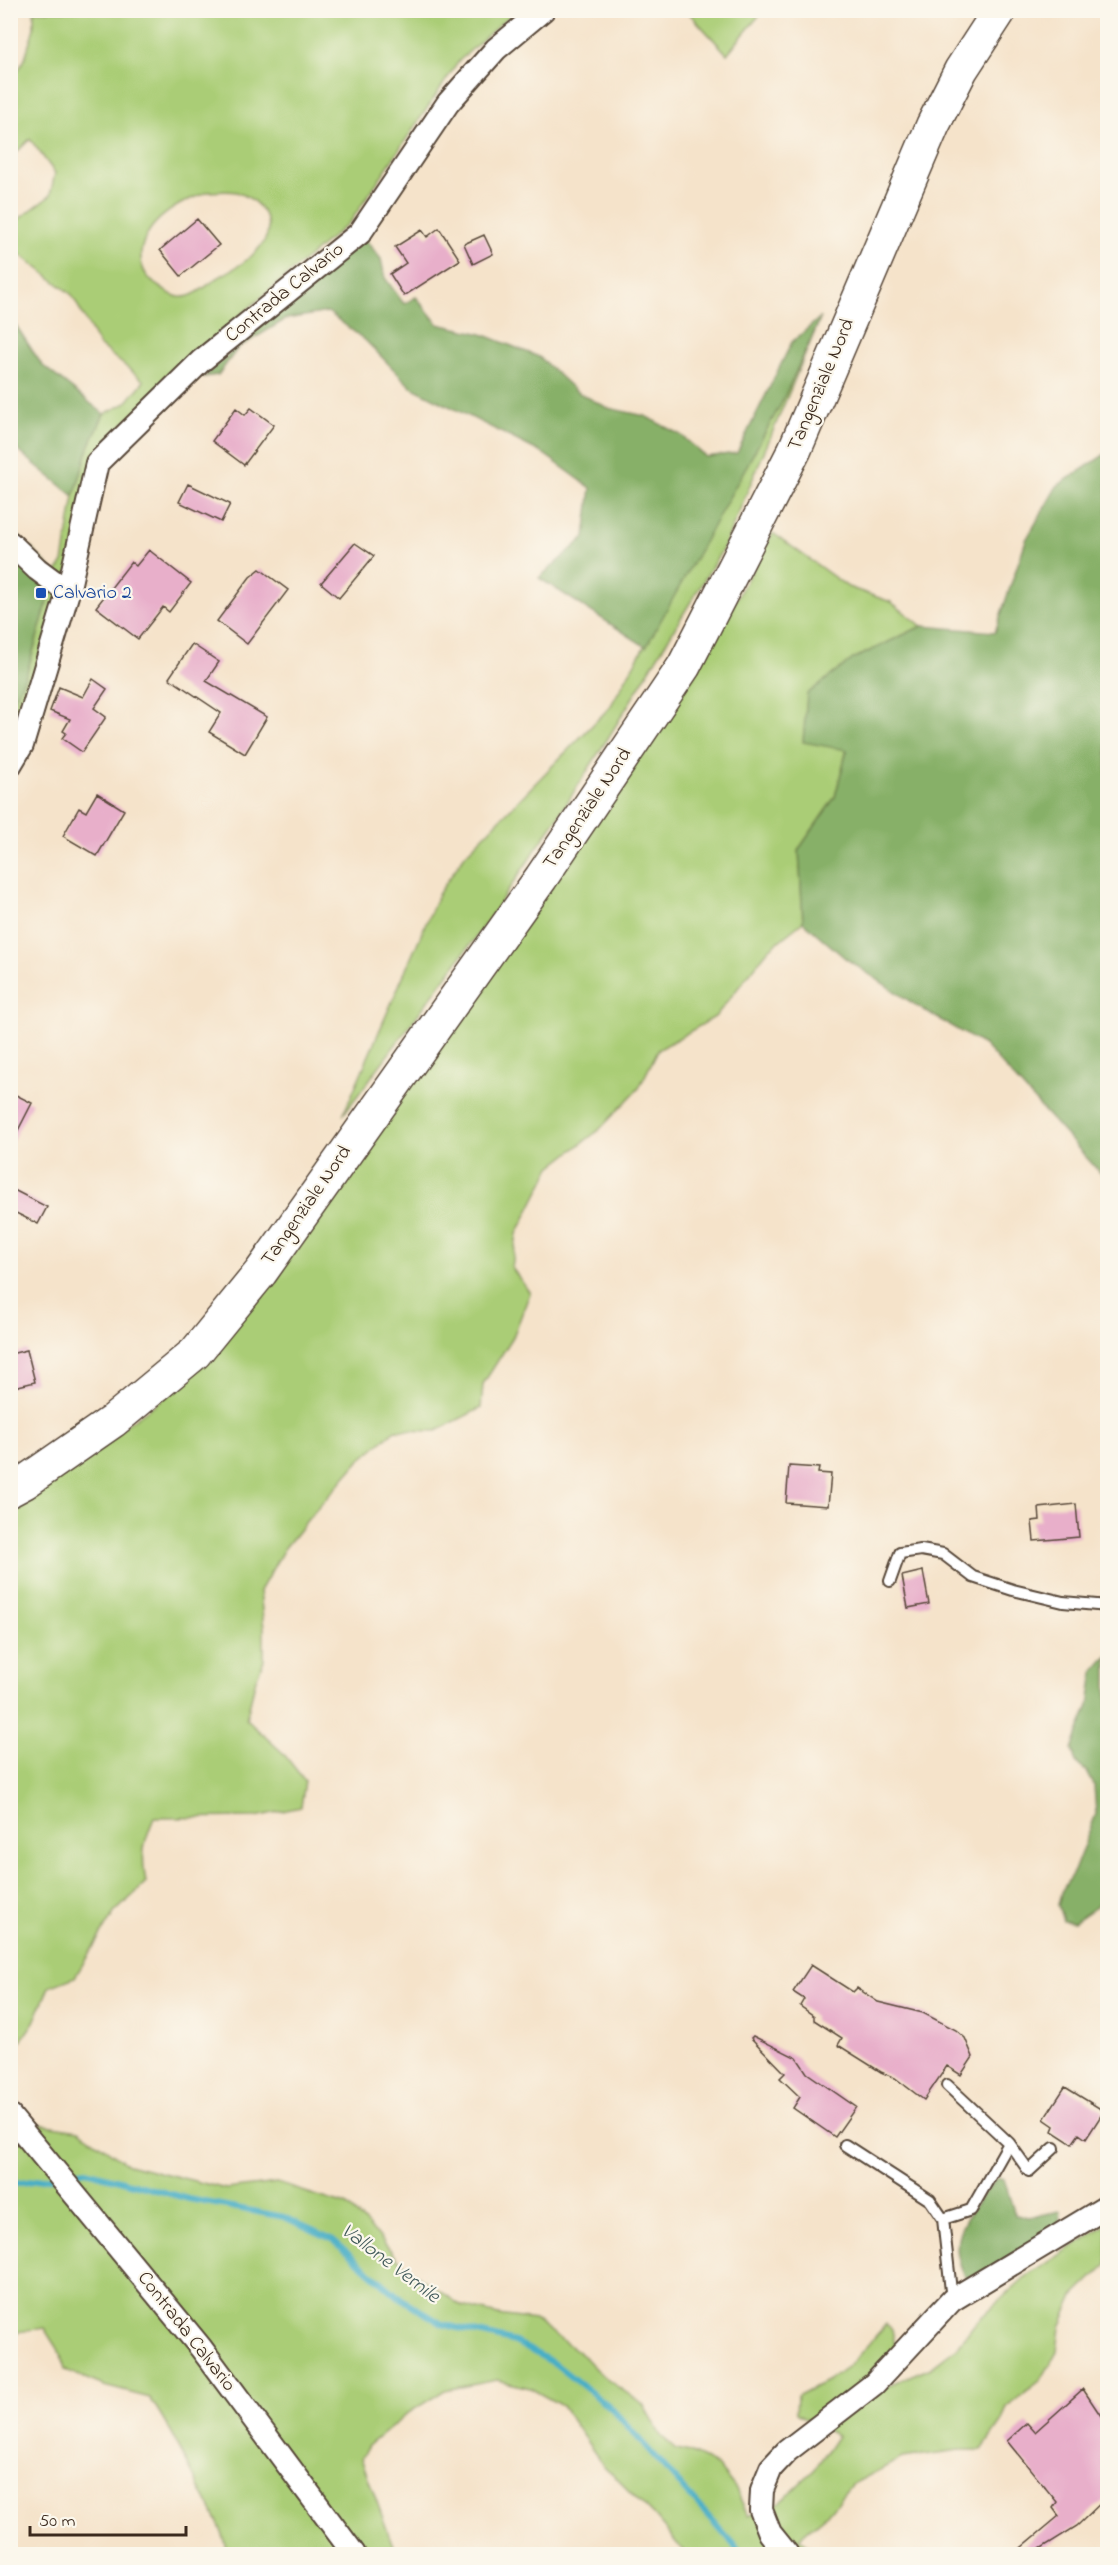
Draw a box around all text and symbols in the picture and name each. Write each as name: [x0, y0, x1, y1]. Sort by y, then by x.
street label: Contrada Calvario: [219, 236, 351, 350]
street label: Tangenziale Nord: [781, 314, 864, 456]
place label: Calvario 2: [53, 579, 132, 608]
marker: Calvario 2: [34, 586, 48, 600]
street label: Tangenziale Nord: [536, 742, 640, 876]
street label: Tangenziale Nord: [255, 1140, 360, 1273]
water label: Vallone Vernile: [334, 2217, 447, 2312]
street label: Contrada Calvario: [130, 2266, 242, 2398]
scale bar: [30, 2499, 186, 2537]
text: 50 m: [39, 2509, 76, 2535]

